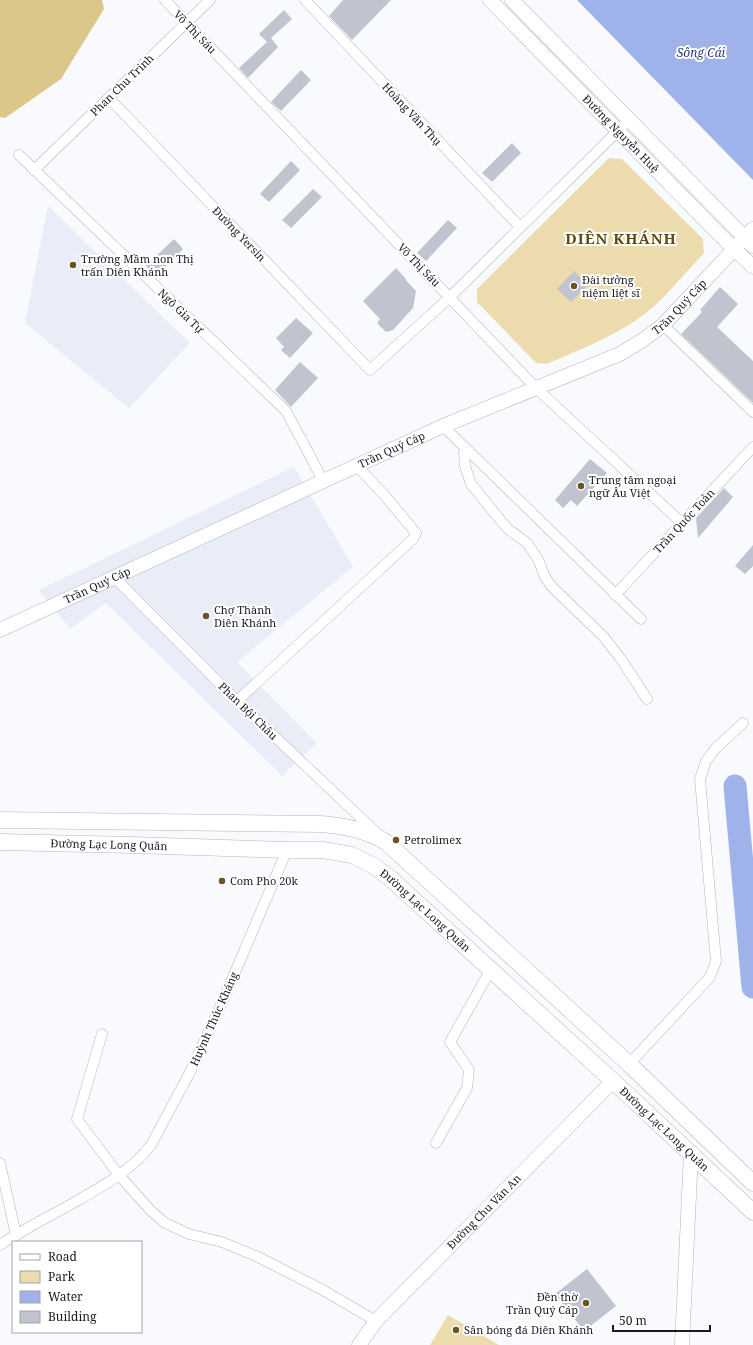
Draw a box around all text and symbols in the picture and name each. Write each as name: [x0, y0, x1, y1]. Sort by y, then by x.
street label: Võ Thị Sáu: [171, 7, 220, 57]
water label: Sông Cái: [677, 44, 726, 61]
street label: Phan Chu Trinh: [87, 50, 157, 119]
street label: Hoàng Văn Thụ: [379, 79, 445, 148]
street label: Đường Nguyễn Huệ: [580, 91, 663, 176]
street label: Đường Yersin: [209, 203, 269, 264]
district label: DIÊN KHÁNH: [565, 228, 677, 248]
street label: Võ Thị Sáu: [395, 240, 444, 290]
place label: Trường Mầm non Thị trấn Diên Khánh: [81, 251, 194, 279]
marker: Trường Mầm non Thị trấn Diên Khánh: [68, 260, 78, 270]
place label: Đài tưởng niệm liệt sĩ: [582, 272, 640, 300]
street label: Trần Quý Cáp: [649, 275, 709, 338]
marker: Đài tưởng niệm liệt sĩ: [569, 281, 579, 291]
street label: Ngô Gia Tự: [155, 285, 208, 337]
street label: Trần Quý Cáp: [355, 427, 427, 471]
place label: Trung tâm ngoại ngữ Âu Việt: [589, 472, 677, 500]
marker: Trung tâm ngoại ngữ Âu Việt: [576, 481, 586, 491]
street label: Trần Quốc Toản: [650, 485, 718, 556]
street label: Trần Quý Cáp: [61, 563, 133, 607]
place label: Chợ Thành Diên Khánh: [214, 602, 276, 630]
marker: Chợ Thành Diên Khánh: [201, 611, 211, 621]
street label: Phan Bội Châu: [216, 679, 281, 743]
place label: Petrolimex: [404, 832, 462, 847]
street label: Đường Lạc Long Quân: [50, 835, 168, 853]
marker: Petrolimex: [391, 835, 401, 845]
street label: Đường Lạc Long Quân: [377, 865, 474, 955]
place label: Com Pho 20k: [230, 873, 298, 888]
marker: Com Pho 20k: [217, 876, 227, 886]
street label: Huỳnh Thúc Kháng: [186, 969, 241, 1068]
street label: Đường Lạc Long Quân: [617, 1083, 713, 1174]
street label: Đường Chu Văn An: [443, 1171, 524, 1252]
legend: [12, 1241, 142, 1333]
text: Road: [48, 1248, 78, 1265]
text: Park: [48, 1268, 76, 1285]
text: Water: [48, 1288, 83, 1305]
place label: Đền thờ Trần Quý Cáp: [506, 1289, 578, 1317]
marker: Đền thờ Trần Quý Cáp: [581, 1298, 591, 1308]
scale bar: [613, 1307, 710, 1333]
text: Building: [48, 1308, 97, 1325]
text: 50 m: [619, 1312, 647, 1329]
place label: Sân bóng đá Diên Khánh: [464, 1322, 593, 1337]
marker: Sân bóng đá Diên Khánh: [451, 1325, 461, 1335]

